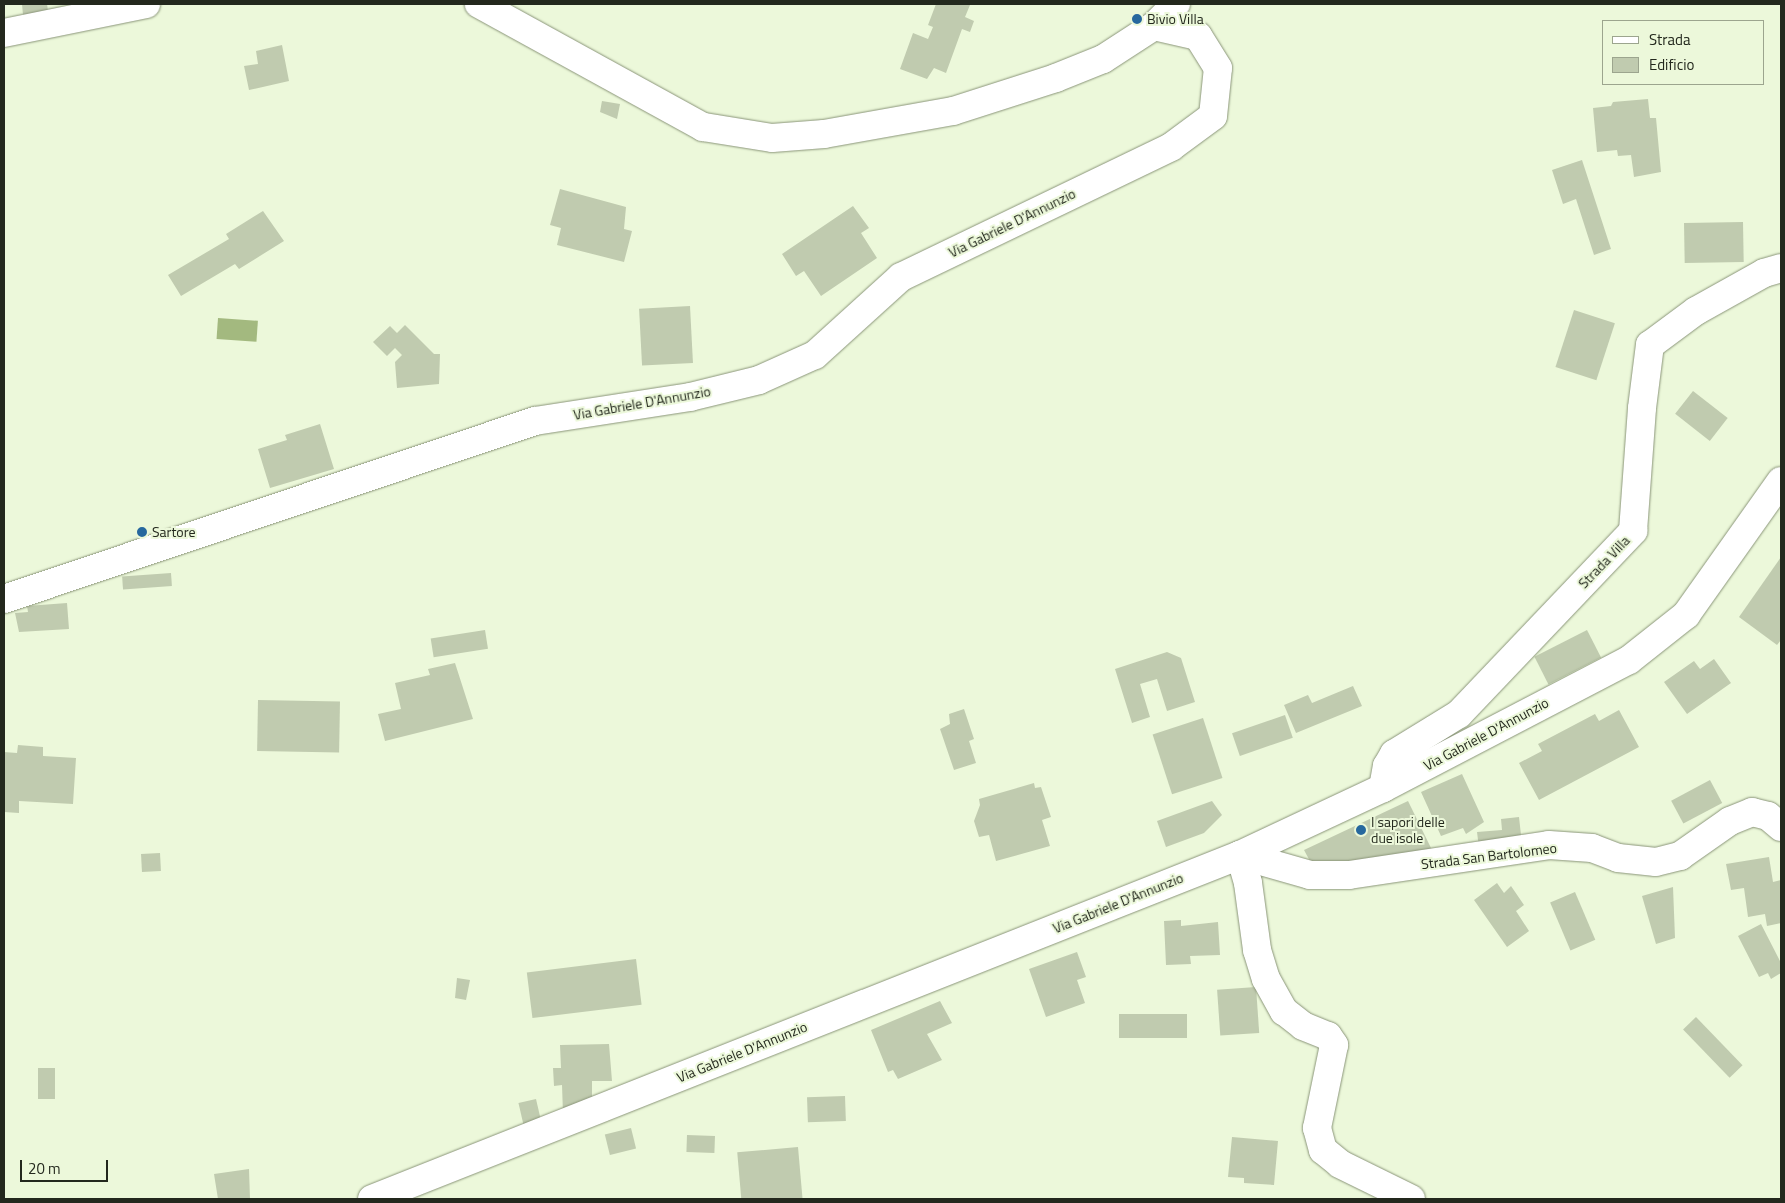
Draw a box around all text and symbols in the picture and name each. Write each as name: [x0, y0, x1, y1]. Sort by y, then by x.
place label: Bivio Villa: [1147, 11, 1204, 27]
marker: Bivio Villa: [1131, 13, 1143, 25]
legend: [1602, 20, 1765, 85]
text: Strada: [1649, 28, 1690, 51]
text: Edificio: [1649, 53, 1694, 76]
street label: Via Gabriele D'Annunzio: [946, 185, 1078, 261]
street label: Via Gabriele D'Annunzio: [572, 383, 712, 423]
place label: Sartore: [152, 524, 196, 540]
marker: Sartore: [136, 526, 148, 538]
street label: Strada Villa: [1575, 532, 1633, 592]
street label: Via Gabriele D'Annunzio: [1421, 694, 1551, 774]
place label: I sapori delle due isole: [1371, 814, 1445, 846]
marker: I sapori delle due isole: [1355, 824, 1367, 836]
street label: Strada San Bartolomeo: [1420, 839, 1558, 873]
street label: Via Gabriele D'Annunzio: [1050, 869, 1186, 937]
street label: Via Gabriele D'Annunzio: [674, 1018, 810, 1086]
scale bar: [22, 1150, 110, 1182]
text: 20 m: [28, 1157, 61, 1180]

